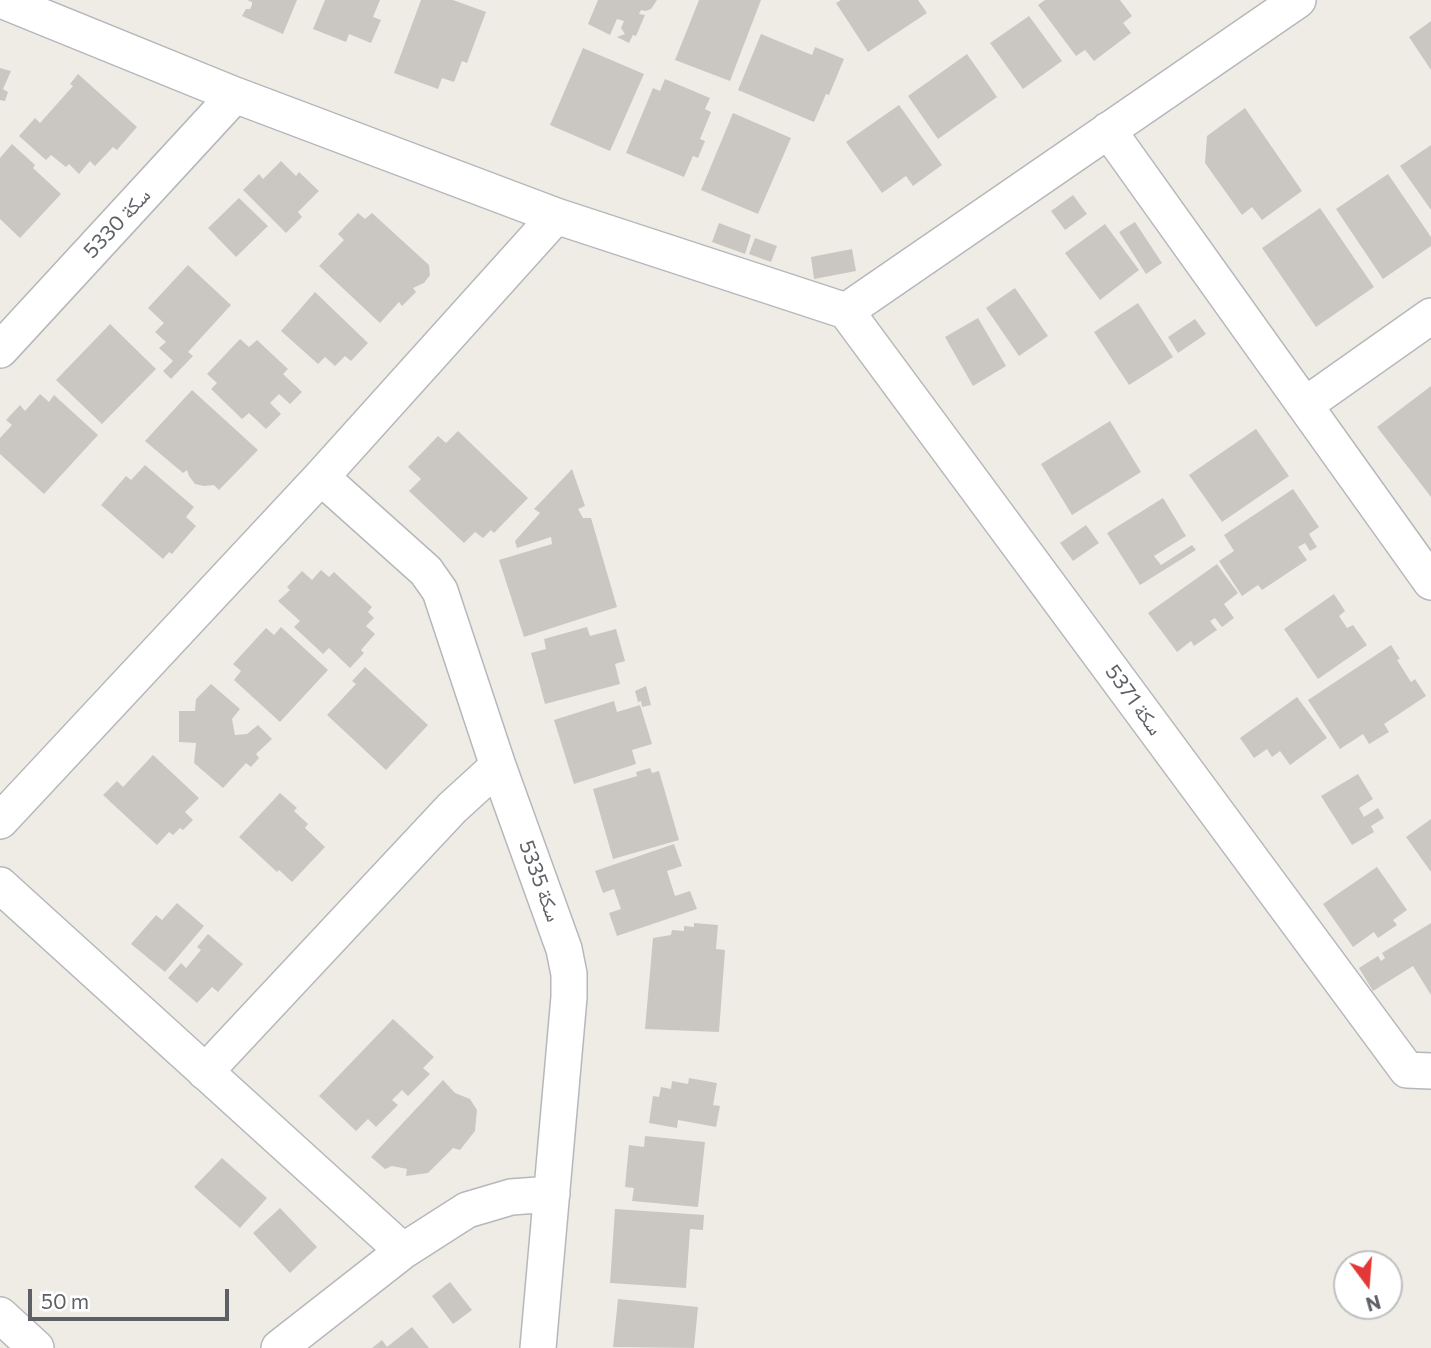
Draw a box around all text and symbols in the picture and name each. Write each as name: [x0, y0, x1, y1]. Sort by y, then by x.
street label: سكة 5330: [78, 183, 156, 263]
street label: سكة 5371: [1100, 660, 1168, 740]
street label: سكة 5335: [514, 837, 566, 925]
north arrow: [1333, 1250, 1403, 1320]
scale bar: [32, 1274, 233, 1318]
text: 50 m: [41, 1288, 89, 1313]
text: N: [1363, 1291, 1383, 1317]

